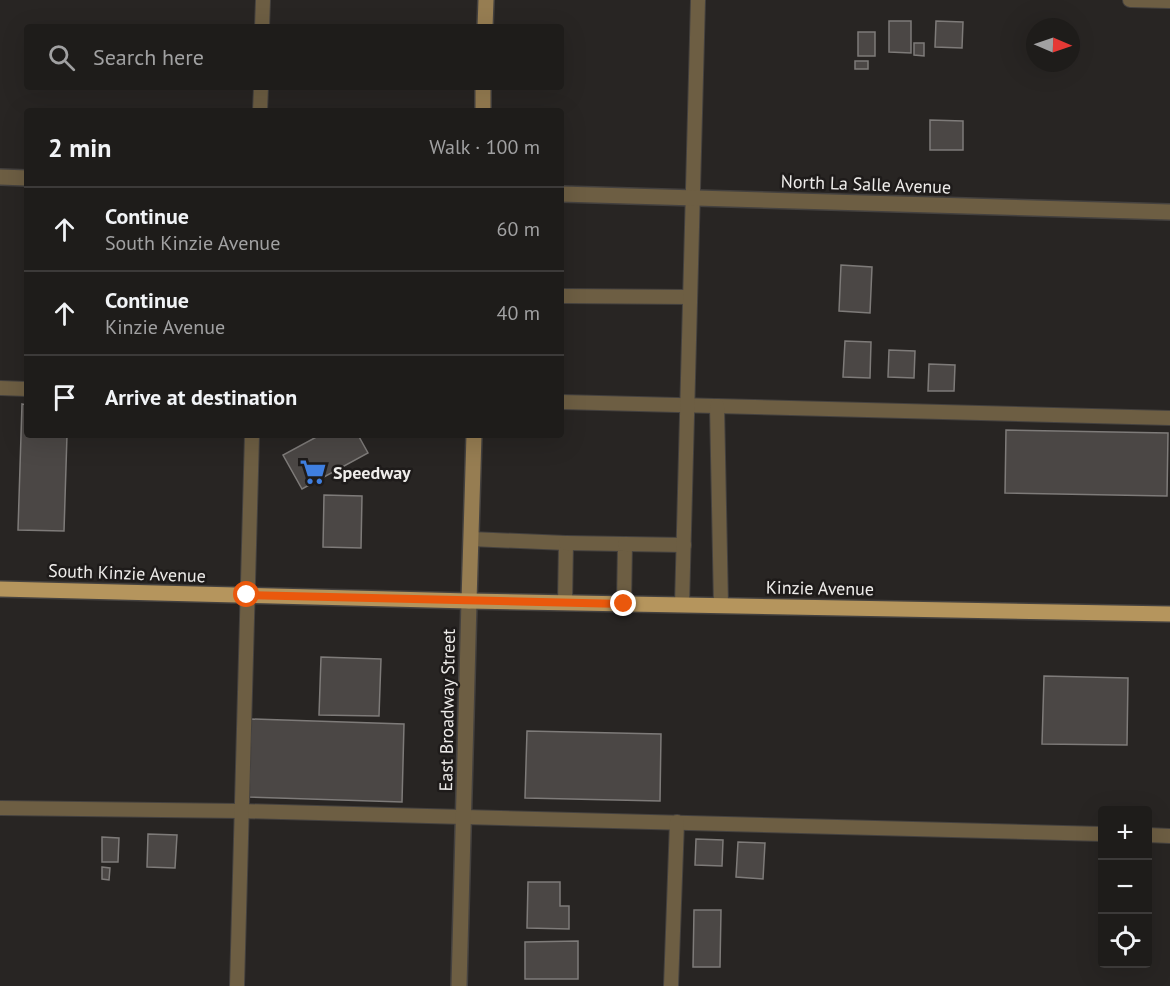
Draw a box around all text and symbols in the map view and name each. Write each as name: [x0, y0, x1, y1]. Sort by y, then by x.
north arrow: [1026, 18, 1080, 72]
search box: [24, 24, 564, 90]
icon: search: [45, 41, 78, 74]
text: Search here: [93, 43, 204, 71]
text: 2 min: [48, 131, 111, 164]
text: Walk · 100 m: [429, 134, 540, 160]
street label: North La Salle Avenue: [780, 170, 952, 198]
text: Continue: [105, 202, 189, 230]
icon: ahead: [48, 213, 81, 246]
text: 60 m: [497, 216, 540, 242]
text: South Kinzie Avenue: [105, 230, 280, 256]
text: Continue: [105, 286, 189, 314]
icon: ahead: [48, 297, 81, 330]
text: 40 m: [497, 300, 540, 326]
text: Kinzie Avenue: [105, 314, 225, 340]
icon: arrive: [48, 381, 81, 414]
text: Arrive at destination: [105, 383, 297, 411]
supermarket icon: Speedway: [298, 457, 328, 487]
place label: Speedway: [333, 461, 411, 484]
street label: South Kinzie Avenue: [48, 559, 206, 587]
street label: Kinzie Avenue: [766, 576, 874, 600]
route start: [233, 581, 259, 607]
route end: [610, 590, 636, 616]
street label: East Broadway Street: [434, 628, 460, 792]
map controls: [1098, 806, 1152, 968]
button: +: [1098, 806, 1152, 860]
button: −: [1098, 860, 1152, 914]
button: locate: [1098, 914, 1152, 968]

